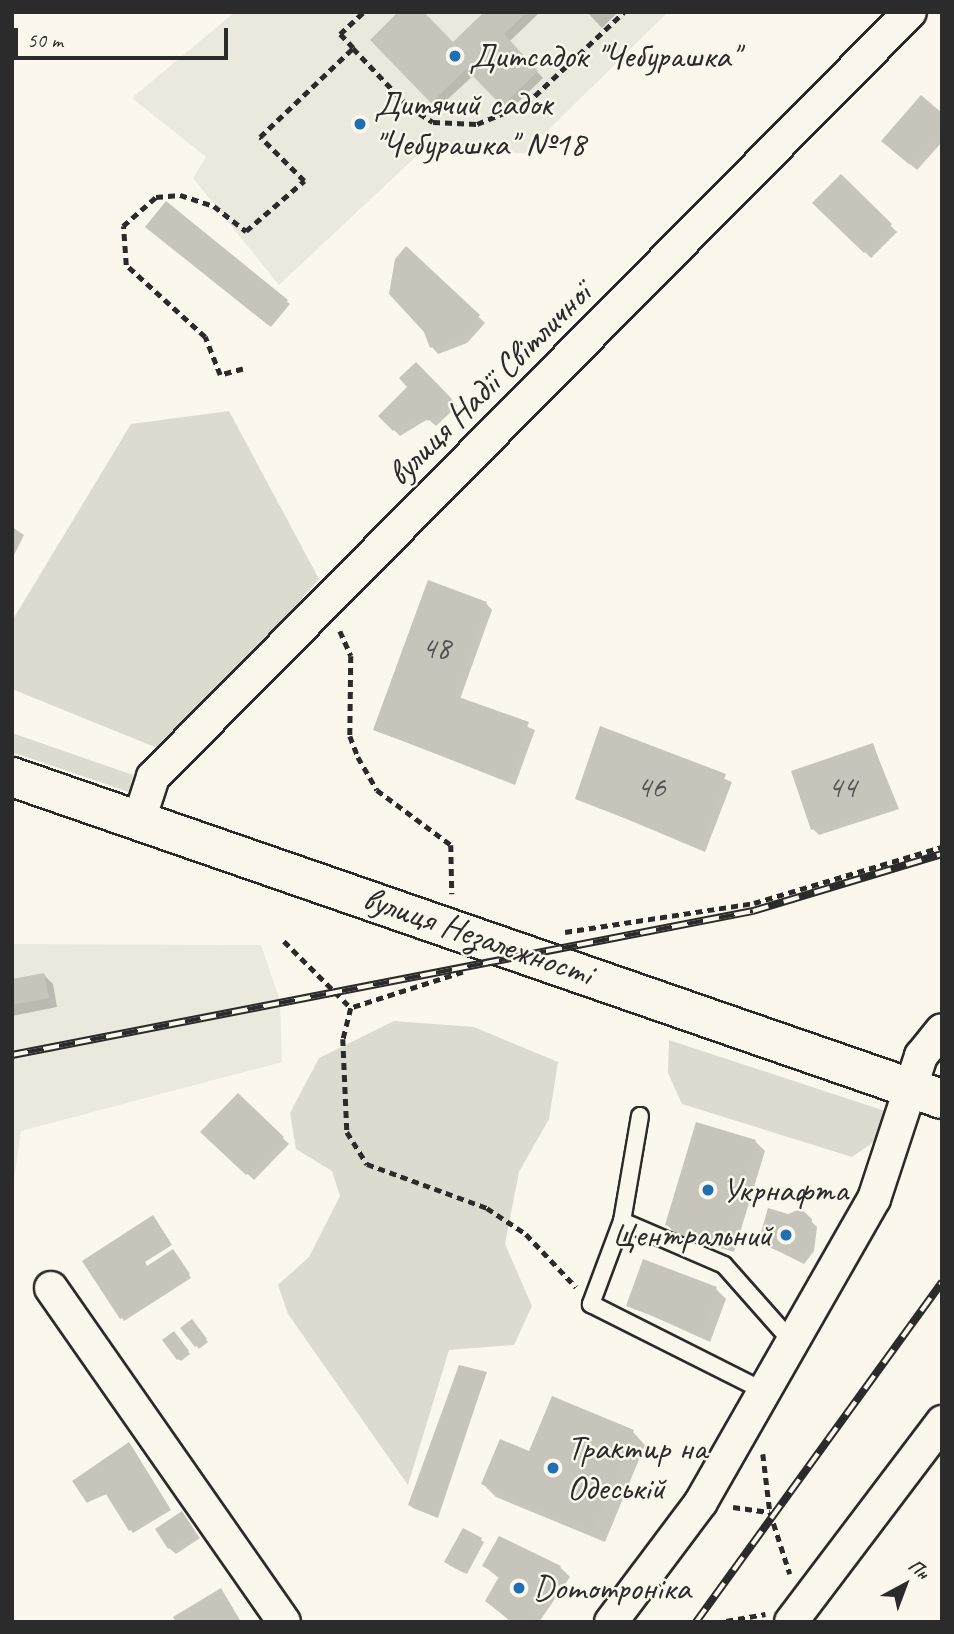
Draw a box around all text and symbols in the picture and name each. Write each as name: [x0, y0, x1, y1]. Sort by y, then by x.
scale bar: [18, 14, 231, 58]
text: 50 m: [27, 27, 63, 53]
place label: Дитсадок "Чебурашка": [469, 35, 739, 77]
marker: Дитсадок "Чебурашка": [447, 48, 463, 64]
place label: Дитячий садок "Чебурашка" №18: [374, 83, 586, 165]
marker: Дитячий садок "Чебурашка" №18: [352, 116, 368, 132]
street label: вулиця Надії Світличної: [378, 273, 600, 495]
house number: 48: [422, 629, 450, 667]
house number: 46: [637, 768, 665, 806]
house number: 44: [828, 768, 856, 806]
street label: вулиця Незалежності: [358, 877, 598, 995]
place label: Укрнафта: [722, 1169, 848, 1211]
marker: Укрнафта: [700, 1182, 716, 1198]
place label: Центральний: [611, 1214, 772, 1256]
marker: Центральний: [778, 1227, 794, 1243]
place label: Трактир на Одеській: [567, 1427, 708, 1509]
marker: Трактир на Одеській: [545, 1460, 561, 1476]
north arrow: [870, 1550, 940, 1620]
text: Пн: [903, 1554, 934, 1585]
place label: Domoтроніка: [533, 1567, 691, 1609]
marker: Domoтроніка: [511, 1580, 527, 1596]

